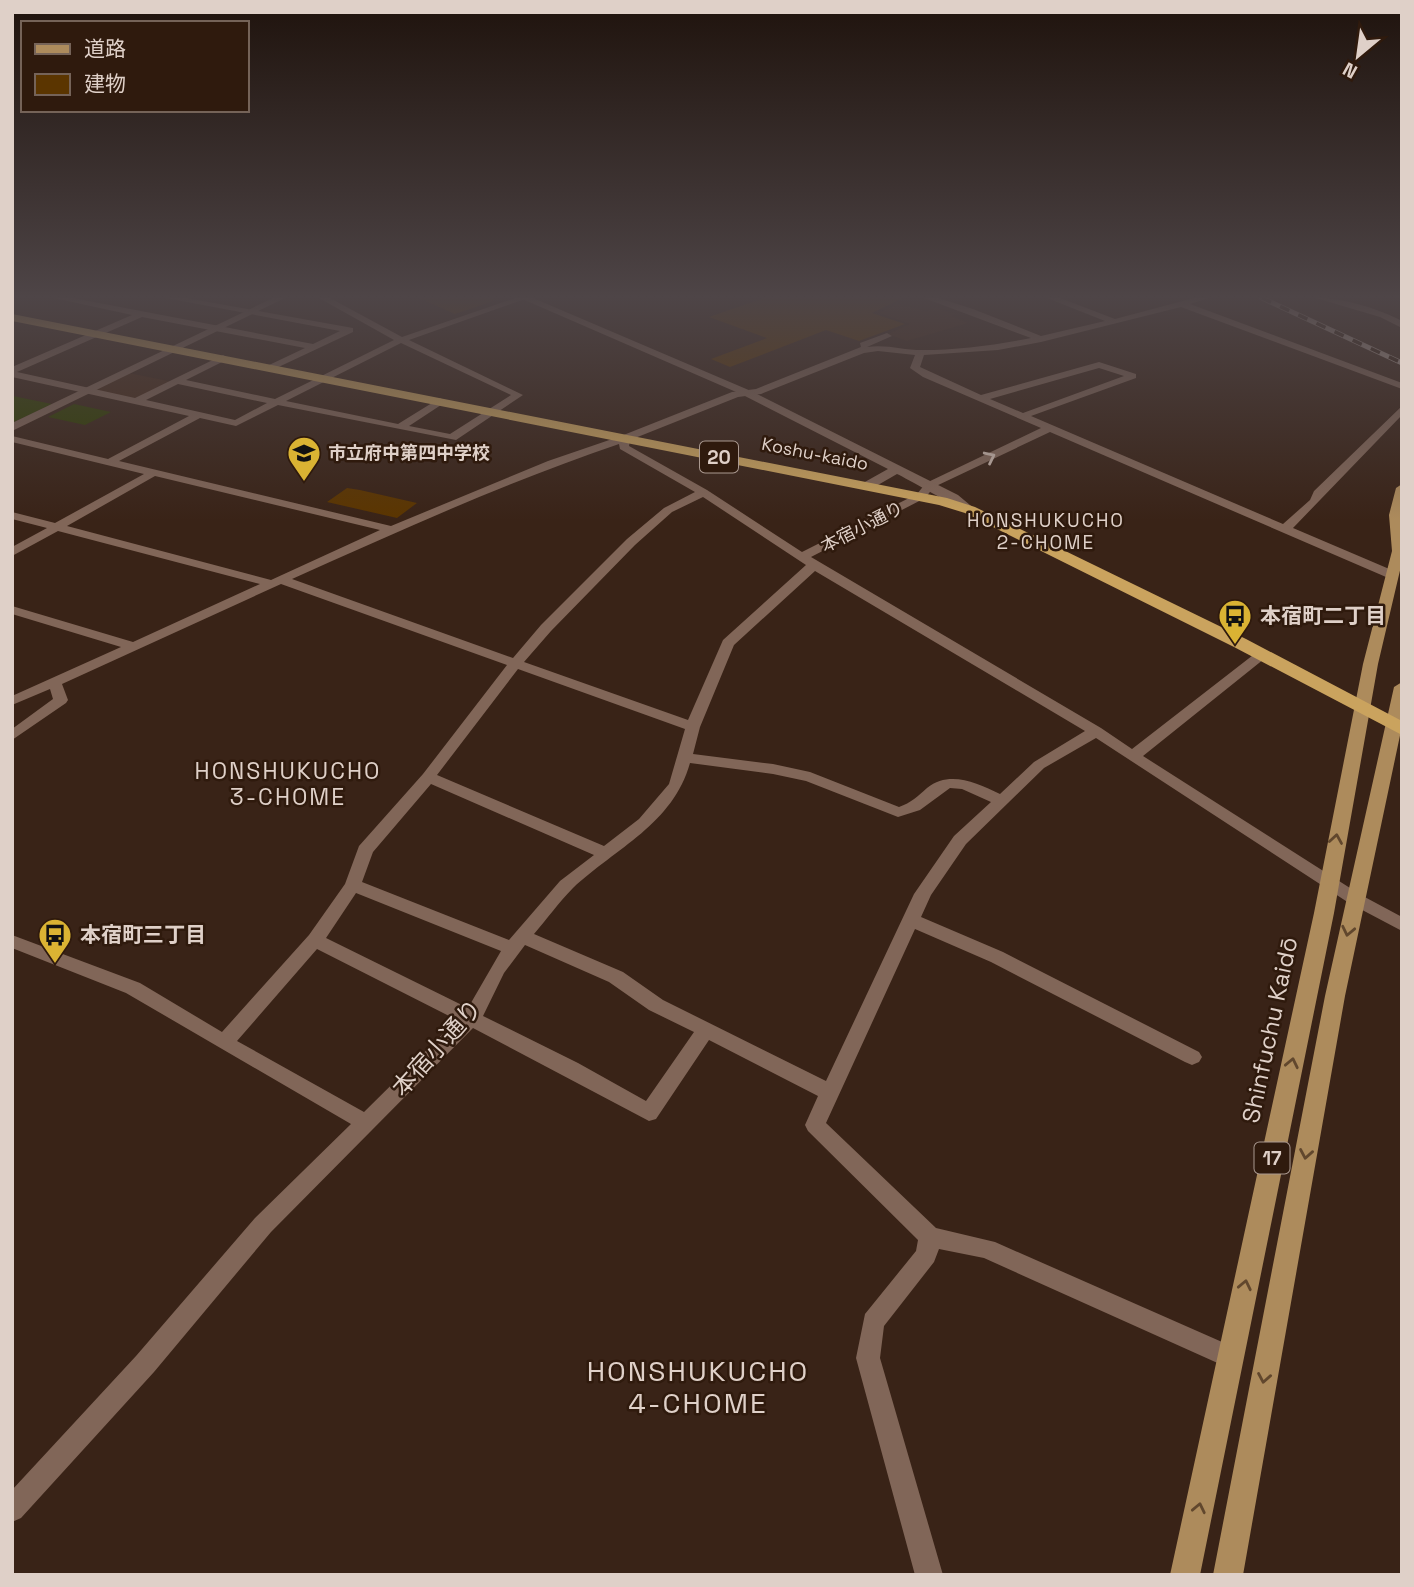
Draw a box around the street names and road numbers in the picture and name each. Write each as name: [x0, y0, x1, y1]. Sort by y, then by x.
street label: Koshu-kaido: [760, 432, 870, 475]
road number: 20: [700, 442, 738, 472]
street label: 本宿小通り: [816, 496, 907, 557]
street label: Shinfuchu Kaidō: [1235, 934, 1304, 1126]
street label: 本宿小通り: [385, 993, 488, 1103]
road number: 17: [1254, 1142, 1290, 1174]

